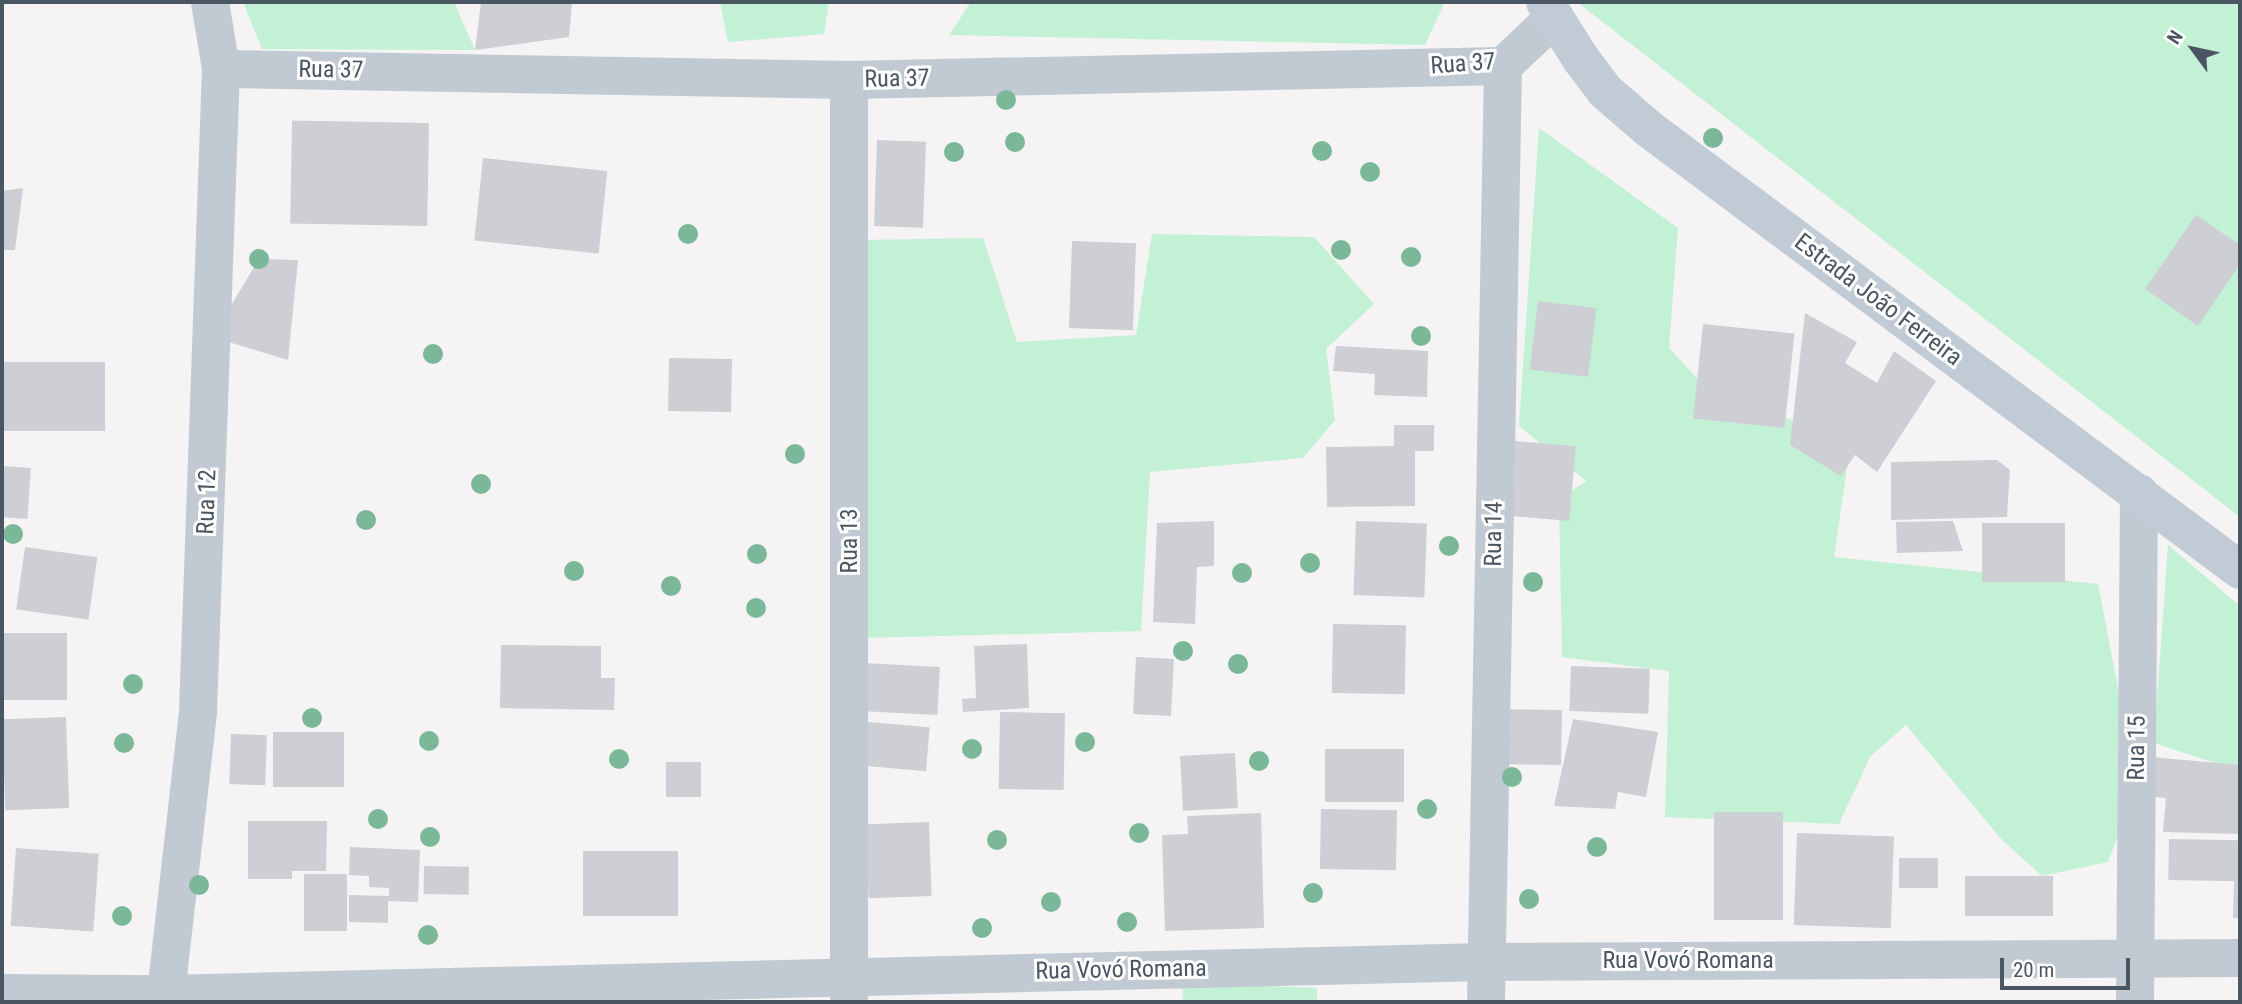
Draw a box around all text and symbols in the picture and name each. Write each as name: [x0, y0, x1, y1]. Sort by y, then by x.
north arrow: [2158, 14, 2228, 84]
text: N: [2162, 26, 2188, 48]
street label: Rua 37: [1430, 47, 1496, 81]
street label: Rua 37: [298, 55, 364, 85]
street label: Rua 37: [864, 64, 930, 94]
street label: Estrada João Ferreira: [1789, 228, 1967, 372]
street label: Rua 12: [191, 469, 223, 535]
street label: Rua 14: [1479, 501, 1509, 567]
street label: Rua 13: [836, 508, 864, 574]
street label: Rua 15: [2122, 715, 2152, 781]
scale bar: [2004, 944, 2134, 988]
street label: Rua Vovó Romana: [1602, 947, 1774, 975]
street label: Rua Vovó Romana: [1035, 954, 1207, 986]
text: 20 m: [2013, 958, 2054, 982]

